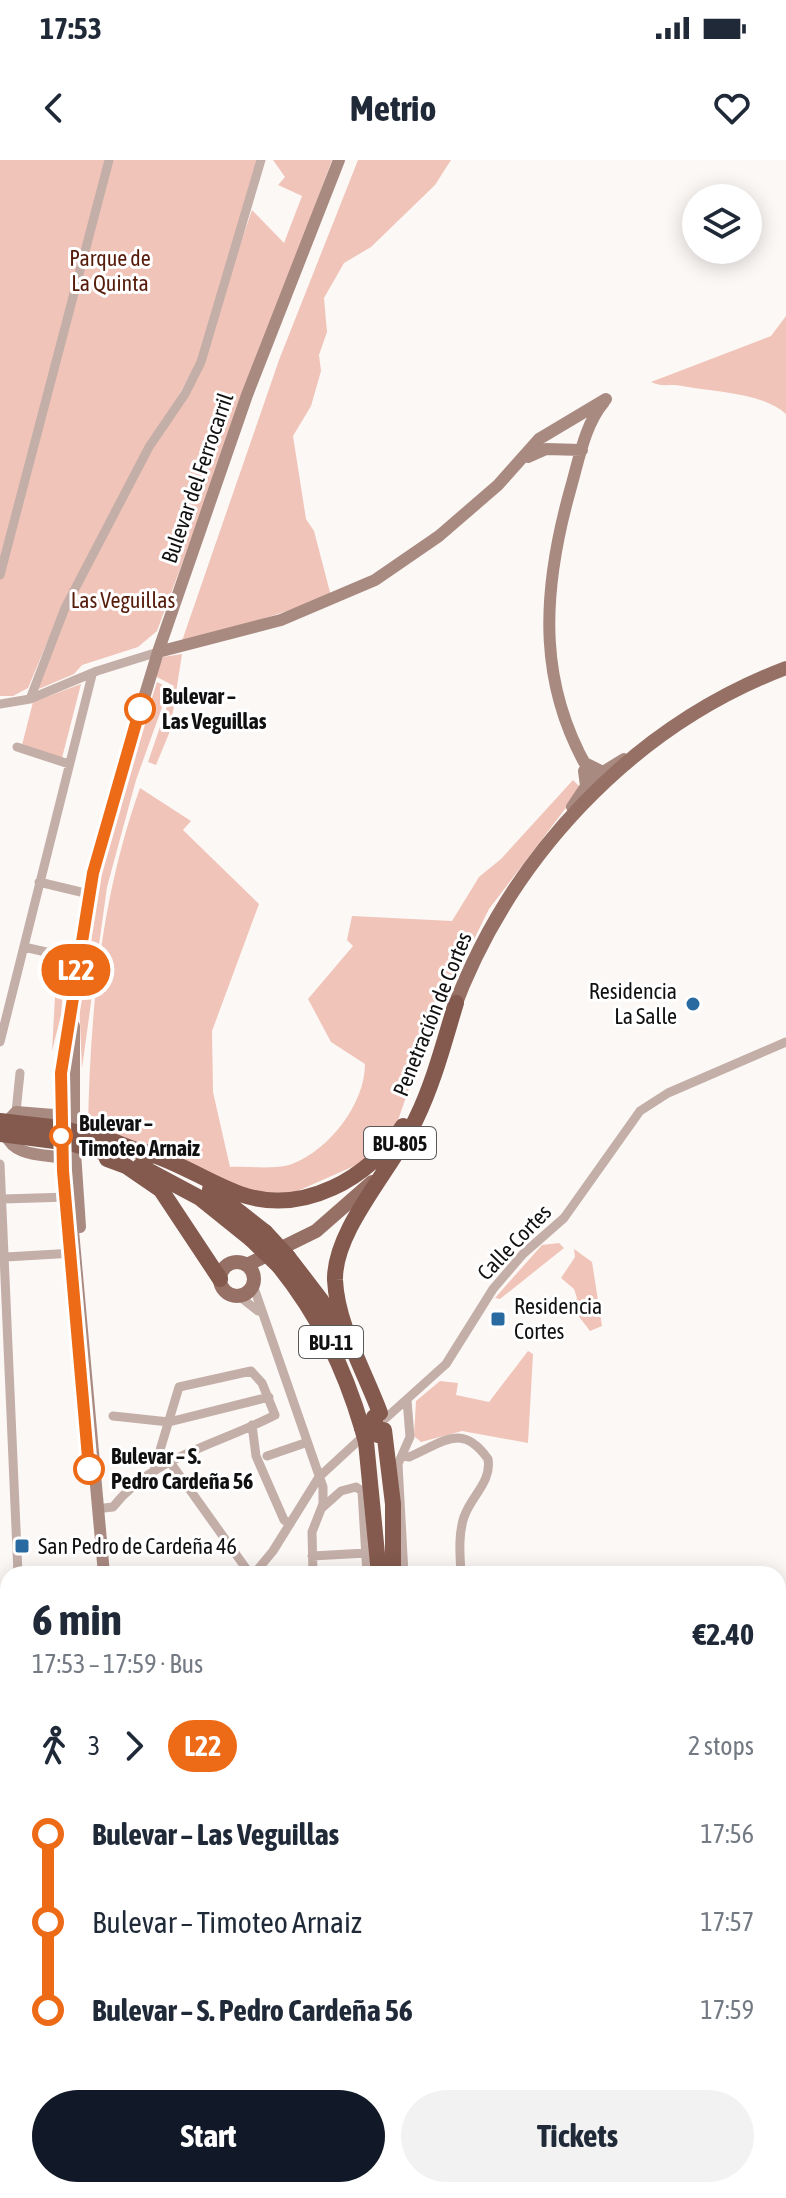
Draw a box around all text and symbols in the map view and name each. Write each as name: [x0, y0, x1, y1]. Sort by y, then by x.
text: 17:53: [40, 11, 102, 45]
icon: back: [32, 86, 76, 130]
icon: heart: [710, 86, 754, 130]
text: Metrio: [350, 87, 436, 129]
map controls: [682, 184, 762, 264]
button: layers: [682, 184, 762, 264]
park label: Parque de La Quinta: [69, 245, 151, 296]
street label: Bulevar del Ferrocarril: [156, 389, 238, 567]
park label: Las Veguillas: [71, 587, 175, 613]
place label: Bulevar – Las Veguillas: [162, 683, 267, 734]
marker: Bulevar – Las Veguillas: [125, 694, 155, 724]
street label: Penetración de Cortes: [387, 928, 477, 1100]
line badge: L22: [30, 944, 122, 996]
text: L22: [57, 954, 95, 986]
place label: Residencia La Salle: [589, 978, 677, 1029]
marker: Residencia La Salle: [684, 995, 702, 1013]
place label: Bulevar – Timoteo Arnaiz: [79, 1110, 200, 1161]
marker: Bulevar – Timoteo Arnaiz: [50, 1125, 72, 1147]
road number: BU-805: [364, 1127, 436, 1159]
street label: Calle Cortes: [472, 1199, 556, 1285]
place label: Residencia Cortes: [514, 1293, 602, 1344]
marker: Residencia Cortes: [489, 1310, 507, 1328]
road number: BU-11: [299, 1326, 363, 1358]
place label: Bulevar – S. Pedro Cardeña 56: [111, 1443, 253, 1494]
marker: Bulevar – S. Pedro Cardeña 56: [74, 1454, 104, 1484]
place label: San Pedro de Cardeña 46: [38, 1533, 237, 1559]
marker: San Pedro de Cardeña 46: [13, 1537, 31, 1555]
text: 6 min: [32, 1594, 122, 1644]
text: €2.40: [693, 1617, 754, 1651]
text: 17:53 – 17:59 · Bus: [32, 1649, 203, 1679]
icon: walk: [32, 1724, 76, 1768]
icon: forward: [112, 1724, 156, 1768]
text: L22: [184, 1730, 221, 1762]
text: 3: [88, 1731, 100, 1761]
text: 2 stops: [688, 1731, 754, 1761]
text: Bulevar – Las Veguillas: [92, 1817, 339, 1851]
text: 17:56: [700, 1819, 754, 1849]
text: Bulevar – Timoteo Arnaiz: [92, 1905, 362, 1939]
text: 17:57: [700, 1907, 754, 1937]
text: Bulevar – S. Pedro Cardeña 56: [92, 1993, 413, 2027]
text: 17:59: [700, 1995, 754, 2025]
button: Start: [32, 2090, 385, 2182]
button: Tickets: [401, 2090, 754, 2182]

